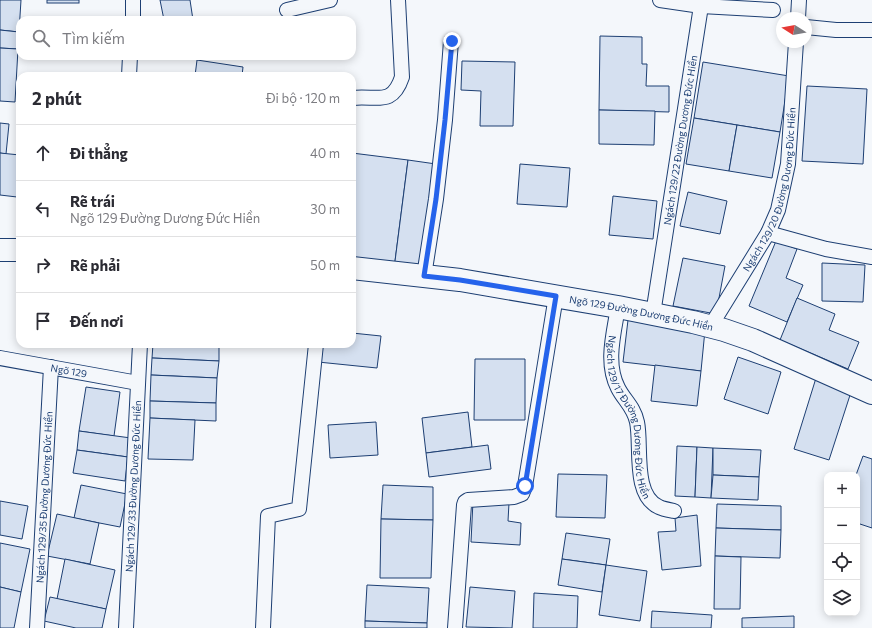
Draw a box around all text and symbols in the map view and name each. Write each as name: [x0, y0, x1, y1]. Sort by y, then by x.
north arrow: [776, 12, 812, 48]
search box: [16, 16, 356, 60]
icon: search: [30, 27, 52, 49]
text: Tìm kiếm: [62, 29, 125, 47]
route end: [443, 32, 461, 50]
street label: Ngách 129/22 Đường Dương Đức Hiền: [661, 54, 699, 226]
text: 2 phút: [32, 88, 82, 109]
text: Đi bộ · 120 m: [266, 90, 340, 106]
street label: Ngách 129/20 Đường Dương Đức Hiền: [740, 107, 798, 273]
icon: ahead: [32, 142, 54, 164]
text: Đi thẳng: [70, 144, 128, 162]
text: 40 m: [310, 145, 340, 161]
text: Rẽ trái: [70, 192, 115, 210]
icon: left: [32, 198, 54, 220]
text: 30 m: [310, 201, 340, 217]
text: Ngõ 129 Đường Dương Đức Hiền: [70, 210, 260, 226]
icon: right: [32, 254, 54, 276]
text: Rẽ phải: [70, 256, 120, 274]
text: 50 m: [310, 257, 340, 273]
street label: Ngõ 129 Đường Dương Đức Hiền: [568, 293, 715, 333]
icon: arrive: [32, 310, 54, 332]
text: Đến nơi: [70, 312, 123, 330]
street label: Ngách 129/17 Đường Dương Đức Hiền: [605, 335, 653, 501]
street label: Ngõ 129: [50, 361, 88, 380]
street label: Ngách 129/33 Đường Dương Đức Hiền: [123, 400, 143, 572]
street label: Ngách 129/35 Đường Dương Đức Hiền: [33, 411, 55, 583]
map controls: [824, 472, 860, 616]
button: +: [824, 472, 860, 508]
route start: [516, 477, 534, 495]
button: −: [824, 508, 860, 544]
button: locate: [824, 544, 860, 580]
button: layers: [824, 580, 860, 616]

